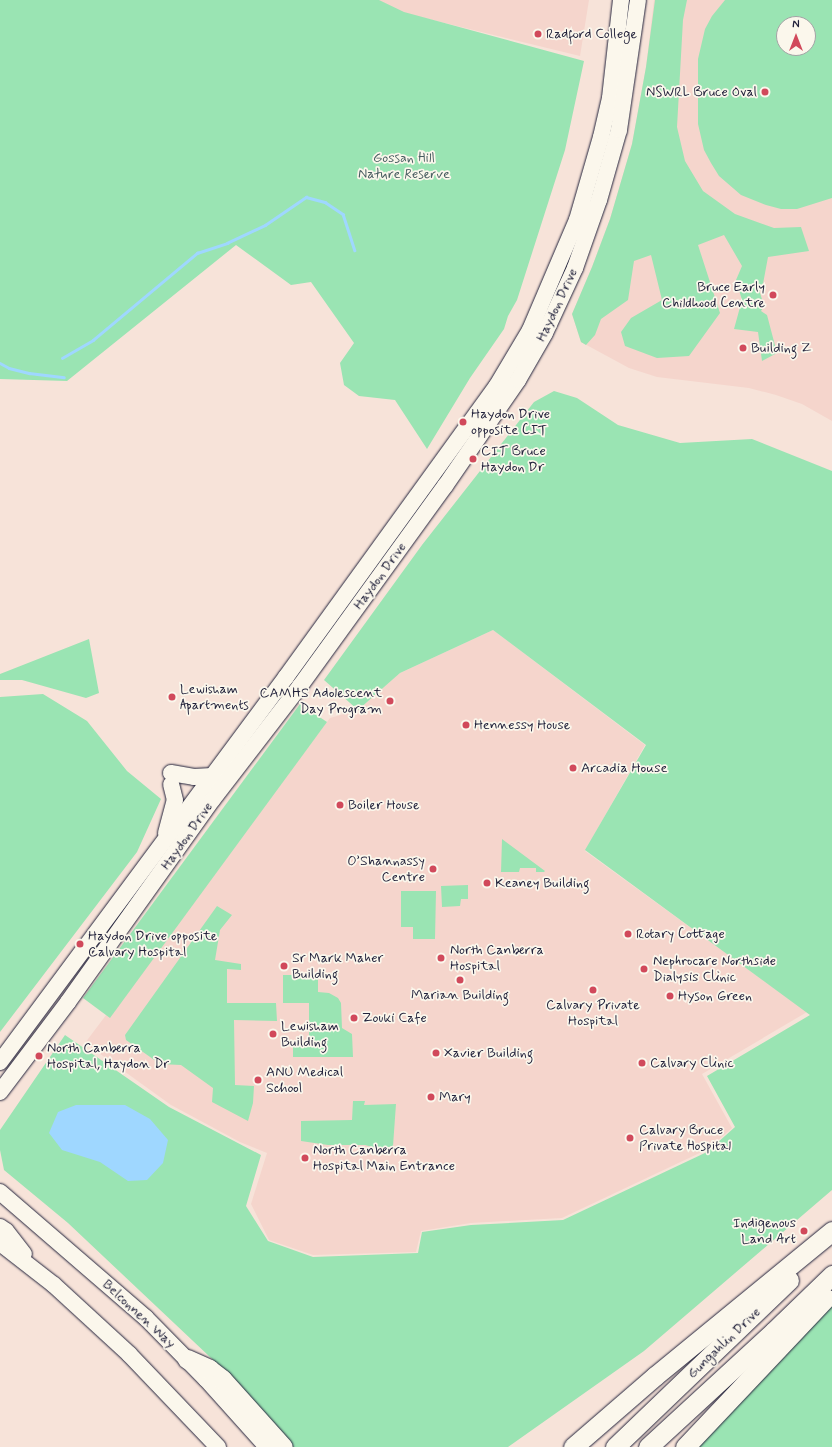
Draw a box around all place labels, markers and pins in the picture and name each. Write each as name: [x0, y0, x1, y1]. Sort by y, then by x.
place label: Radford College: [546, 26, 637, 42]
marker: Radford College: [533, 29, 543, 39]
place label: NSWRL Bruce Oval: [647, 84, 757, 100]
marker: NSWRL Bruce Oval: [760, 87, 770, 97]
place label: Bruce Early Childhood Centre: [663, 279, 765, 312]
marker: Bruce Early Childhood Centre: [768, 290, 778, 300]
place label: Building Z: [751, 340, 812, 356]
marker: Building Z: [738, 343, 748, 353]
place label: Haydon Drive opposite CIT: [471, 406, 549, 438]
marker: Haydon Drive opposite CIT: [458, 417, 468, 427]
place label: CIT Bruce Haydon Dr: [481, 443, 544, 476]
marker: CIT Bruce Haydon Dr: [468, 454, 478, 464]
place label: Lewisham Apartments: [180, 681, 249, 714]
place label: CAMHS Adolescent Day Program: [265, 685, 382, 718]
marker: Lewisham Apartments: [167, 692, 177, 702]
marker: CAMHS Adolescent Day Program: [385, 696, 395, 706]
place label: Hennessy House: [474, 717, 570, 733]
marker: Hennessy House: [461, 720, 471, 730]
place label: Arcadia House: [581, 760, 664, 776]
marker: Arcadia House: [568, 763, 578, 773]
place label: Boiler House: [348, 797, 420, 813]
marker: Boiler House: [335, 800, 345, 810]
place label: O’Shannassy Centre: [347, 853, 425, 886]
marker: O’Shannassy Centre: [428, 864, 438, 874]
place label: Keaney Building: [495, 875, 590, 891]
marker: Keaney Building: [482, 878, 492, 888]
place label: Rotary Cottage: [636, 926, 727, 942]
place label: Haydon Drive opposite Calvary Hospital: [88, 928, 217, 960]
marker: Rotary Cottage: [623, 929, 633, 939]
marker: Haydon Drive opposite Calvary Hospital: [75, 939, 85, 949]
place label: North Canberra Hospital: [450, 942, 544, 974]
place label: Sr Mark Maher Building: [292, 950, 385, 982]
marker: North Canberra Hospital: [435, 952, 447, 964]
place label: Nephrocare Northside Dialysis Clinic: [653, 953, 777, 986]
marker: Sr Mark Maher Building: [279, 961, 289, 971]
marker: Nephrocare Northside Dialysis Clinic: [638, 963, 650, 975]
marker: Marian Building: [455, 975, 465, 985]
marker: Calvary Private Hospital: [588, 985, 598, 995]
place label: Marian Building: [411, 987, 509, 1003]
place label: Hyson Green: [678, 988, 755, 1004]
marker: Hyson Green: [665, 991, 675, 1001]
place label: Calvary Private Hospital: [546, 997, 640, 1030]
place label: Zouki Cafe: [362, 1010, 428, 1026]
marker: Zouki Cafe: [349, 1013, 359, 1023]
place label: Lewisham Building: [281, 1018, 339, 1050]
marker: Lewisham Building: [268, 1029, 278, 1039]
place label: North Canberra Hospital, Haydon Dr: [47, 1040, 166, 1072]
place label: Xavier Building: [444, 1045, 533, 1061]
marker: Xavier Building: [431, 1048, 441, 1058]
marker: North Canberra Hospital, Haydon Dr: [34, 1051, 44, 1061]
place label: Calvary Clinic: [650, 1055, 735, 1071]
marker: Calvary Clinic: [637, 1058, 647, 1068]
place label: ANU Medical School: [266, 1064, 344, 1096]
marker: ANU Medical School: [253, 1075, 263, 1085]
place label: Mary: [439, 1089, 471, 1105]
marker: Mary: [426, 1092, 436, 1102]
place label: Calvary Bruce Private Hospital: [639, 1122, 737, 1154]
marker: Calvary Bruce Private Hospital: [624, 1132, 636, 1144]
place label: North Canberra Hospital Main Entrance: [313, 1142, 455, 1174]
marker: North Canberra Hospital Main Entrance: [300, 1153, 310, 1163]
place label: Indigenous Land Art: [733, 1215, 796, 1248]
marker: Indigenous Land Art: [799, 1226, 809, 1236]

